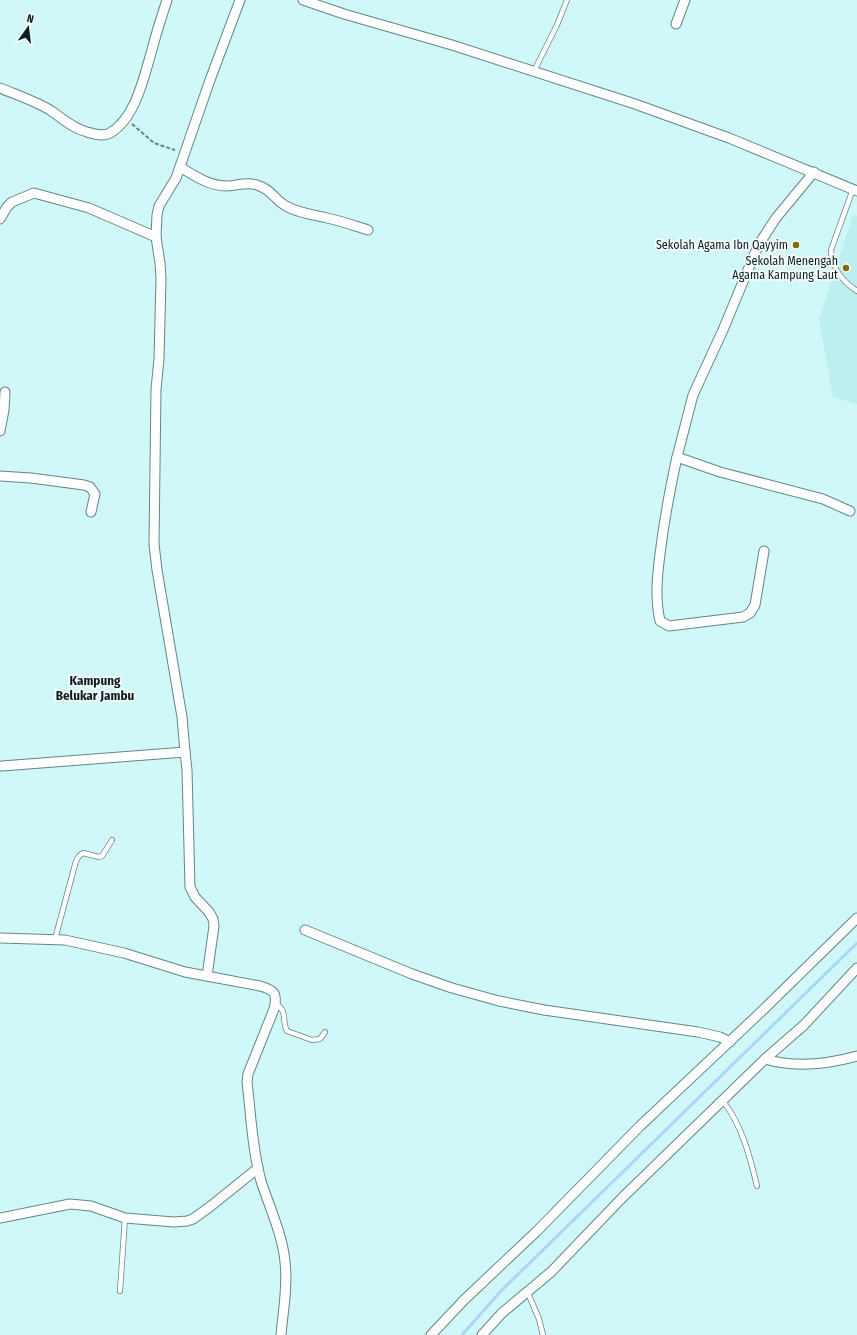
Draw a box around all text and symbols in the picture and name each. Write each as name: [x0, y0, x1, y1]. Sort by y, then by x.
north arrow: [8, 8, 48, 48]
text: N: [26, 12, 35, 26]
place label: Sekolah Agama Ibn Qayyim: [656, 238, 788, 252]
marker: Sekolah Agama Ibn Qayyim: [791, 240, 801, 250]
place label: Sekolah Menengah Agama Kampung Laut: [732, 254, 838, 282]
marker: Sekolah Menengah Agama Kampung Laut: [841, 263, 851, 273]
district label: Kampung Belukar Jambu: [56, 673, 134, 703]

